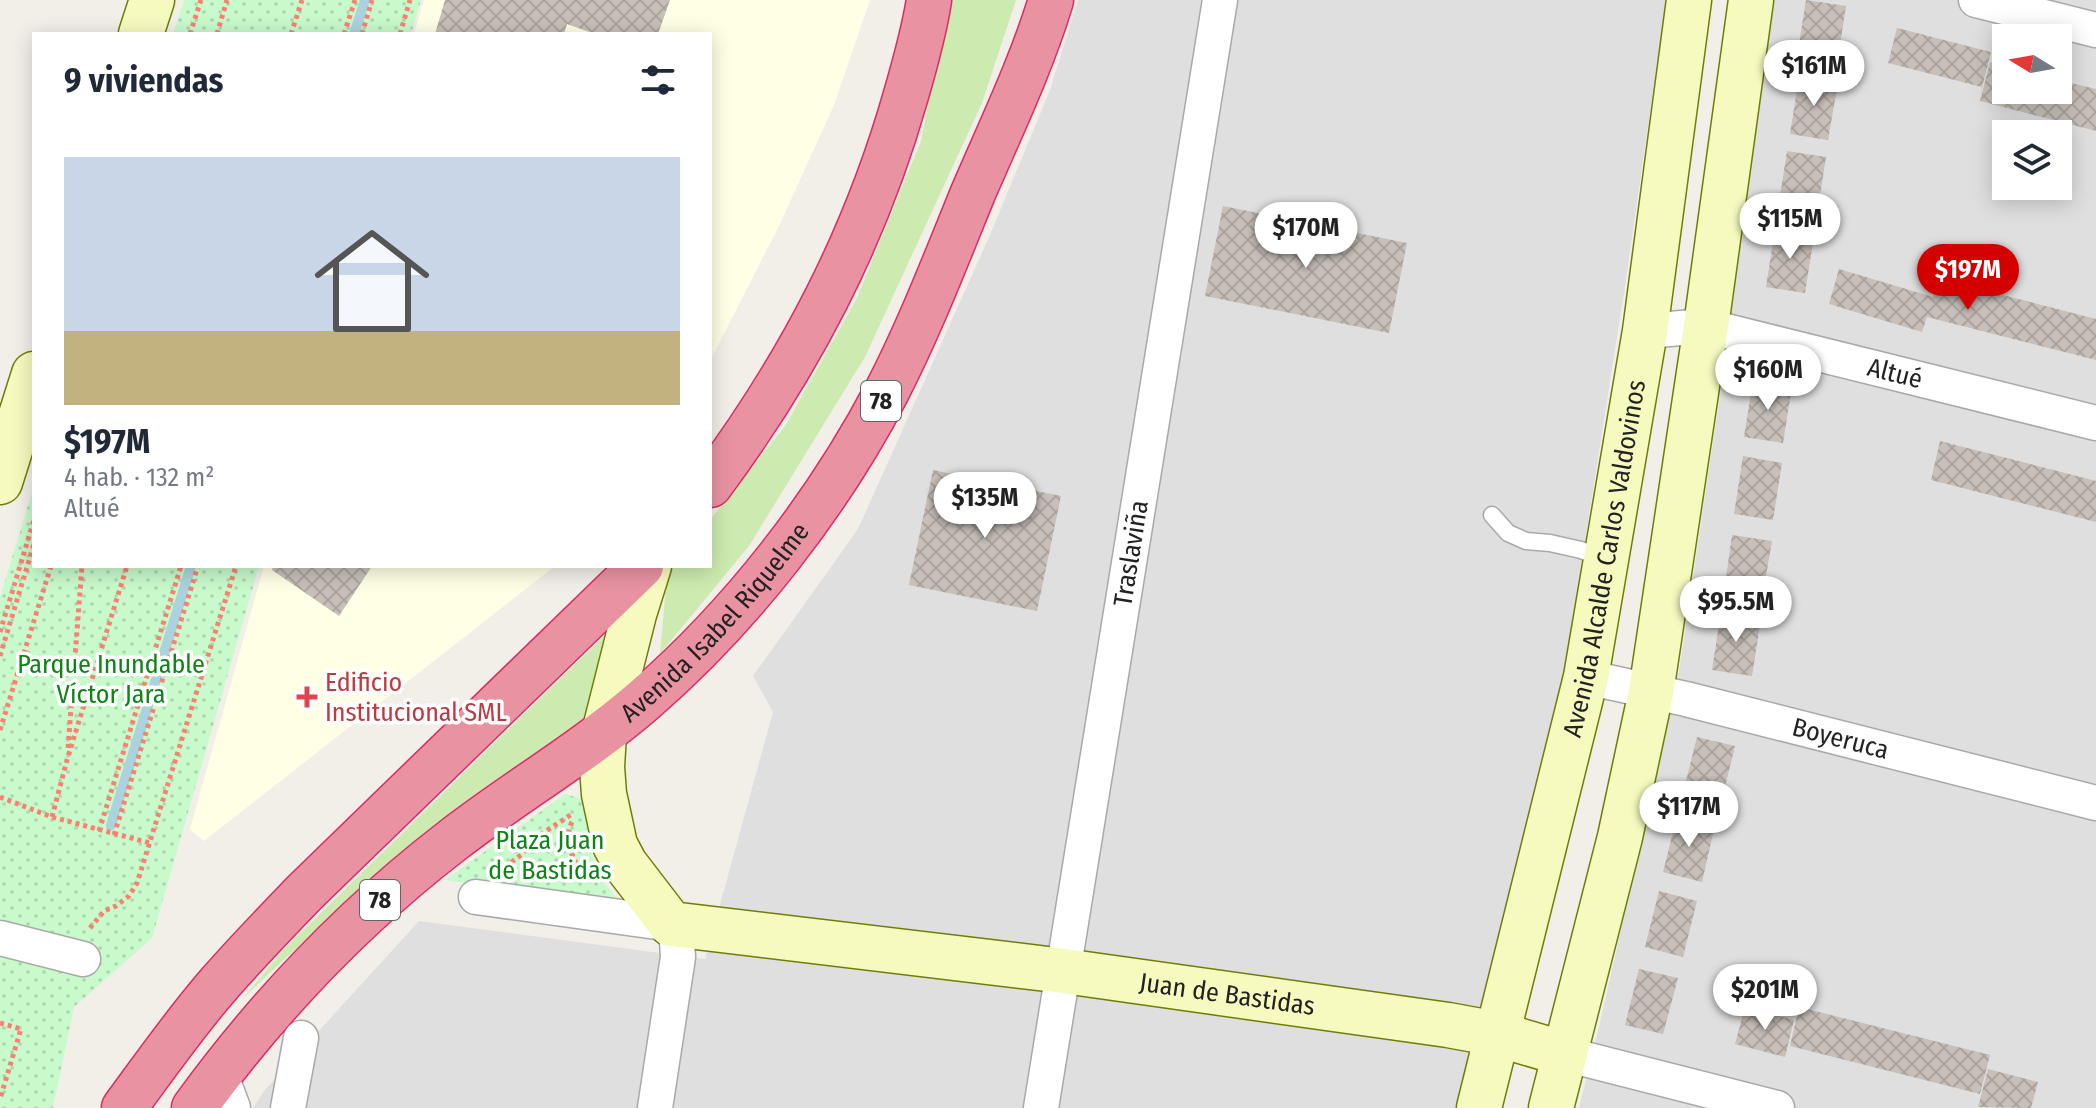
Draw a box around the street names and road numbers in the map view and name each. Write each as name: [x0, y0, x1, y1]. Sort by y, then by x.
street label: Altué: [1864, 352, 1926, 395]
street label: Avenida Alcalde Carlos Valdovinos: [1557, 378, 1652, 740]
road number: 78: [861, 381, 901, 421]
street label: Traslaviña: [1107, 498, 1155, 609]
street label: Avenida Isabel Riquelme: [615, 517, 816, 729]
street label: Boyeruca: [1789, 712, 1892, 766]
road number: 78: [360, 880, 400, 920]
street label: Juan de Bastidas: [1137, 967, 1317, 1022]

